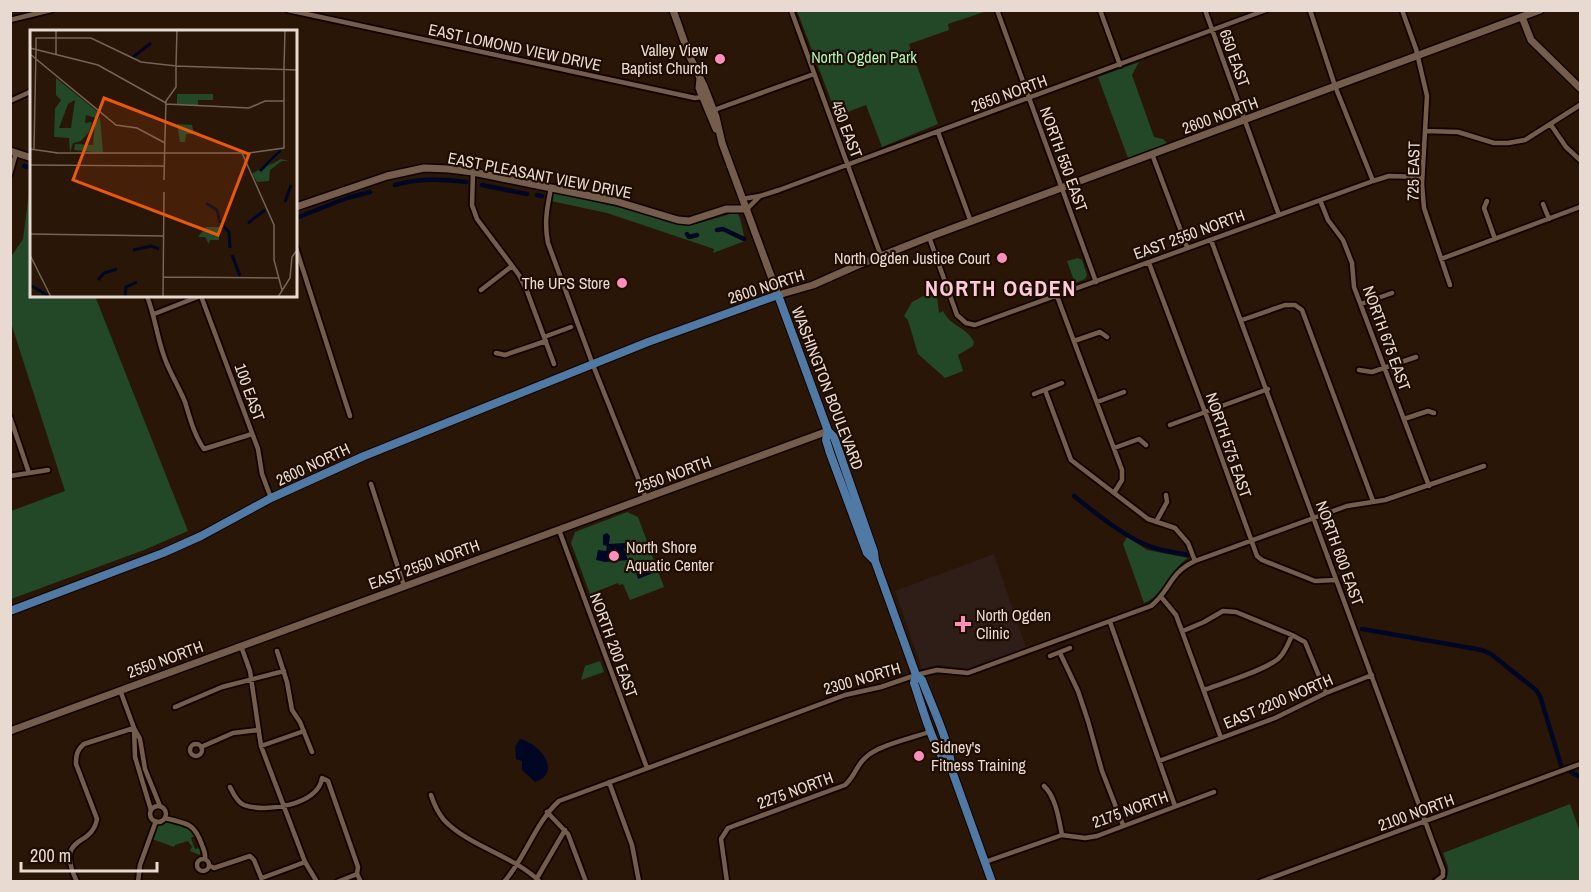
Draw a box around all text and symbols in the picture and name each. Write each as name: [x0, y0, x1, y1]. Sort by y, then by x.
street label: EAST LOMOND VIEW DRIVE: [427, 18, 603, 76]
street label: 650 EAST: [1214, 26, 1256, 90]
inset map: [30, 30, 297, 297]
place label: Valley View Baptist Church: [621, 39, 709, 79]
park label: North Ogden Park: [811, 46, 917, 68]
marker: Valley View Baptist Church: [713, 52, 727, 66]
street label: 2650 NORTH: [968, 69, 1050, 117]
street label: 2600 NORTH: [1179, 91, 1261, 139]
street label: 450 EAST: [826, 97, 868, 161]
street label: NORTH 550 EAST: [1035, 104, 1093, 214]
street label: 725 EAST: [1401, 141, 1425, 201]
street label: EAST PLEASANT VIEW DRIVE: [446, 146, 634, 204]
street label: EAST 2550 NORTH: [1130, 204, 1248, 264]
place label: North Ogden Justice Court: [834, 247, 990, 269]
marker: North Ogden Justice Court: [995, 251, 1009, 265]
street label: 2600 NORTH: [725, 263, 807, 309]
place label: The UPS Store: [522, 272, 610, 294]
district label: NORTH OGDEN: [925, 273, 1077, 303]
marker: The UPS Store: [615, 276, 629, 290]
street label: NORTH 675 EAST: [1358, 283, 1416, 393]
street label: WASHINGTON BOULEVARD: [787, 303, 869, 473]
street label: 100 EAST: [229, 360, 271, 424]
street label: NORTH 575 EAST: [1201, 389, 1257, 501]
street label: 2600 NORTH: [272, 437, 354, 491]
street label: 2550 NORTH: [632, 450, 714, 498]
street label: NORTH 600 EAST: [1311, 498, 1369, 608]
street label: EAST 2550 NORTH: [365, 534, 483, 594]
place label: North Shore Aquatic Center: [625, 536, 714, 576]
marker: North Shore Aquatic Center: [607, 549, 621, 563]
street label: NORTH 200 EAST: [585, 590, 643, 700]
place label: North Ogden Clinic: [976, 604, 1051, 644]
marker: North Ogden Clinic: [954, 615, 972, 633]
street label: 2550 NORTH: [124, 635, 206, 683]
street label: 2300 NORTH: [821, 657, 903, 699]
street label: EAST 2200 NORTH: [1220, 668, 1336, 734]
place label: Sidney's Fitness Training: [931, 736, 1027, 776]
marker: Sidney's Fitness Training: [912, 749, 926, 763]
street label: 2275 NORTH: [754, 766, 836, 814]
street label: 2175 NORTH: [1089, 785, 1171, 833]
street label: 2100 NORTH: [1375, 788, 1457, 836]
scale bar: [21, 835, 158, 873]
text: 200 m: [30, 843, 71, 868]

